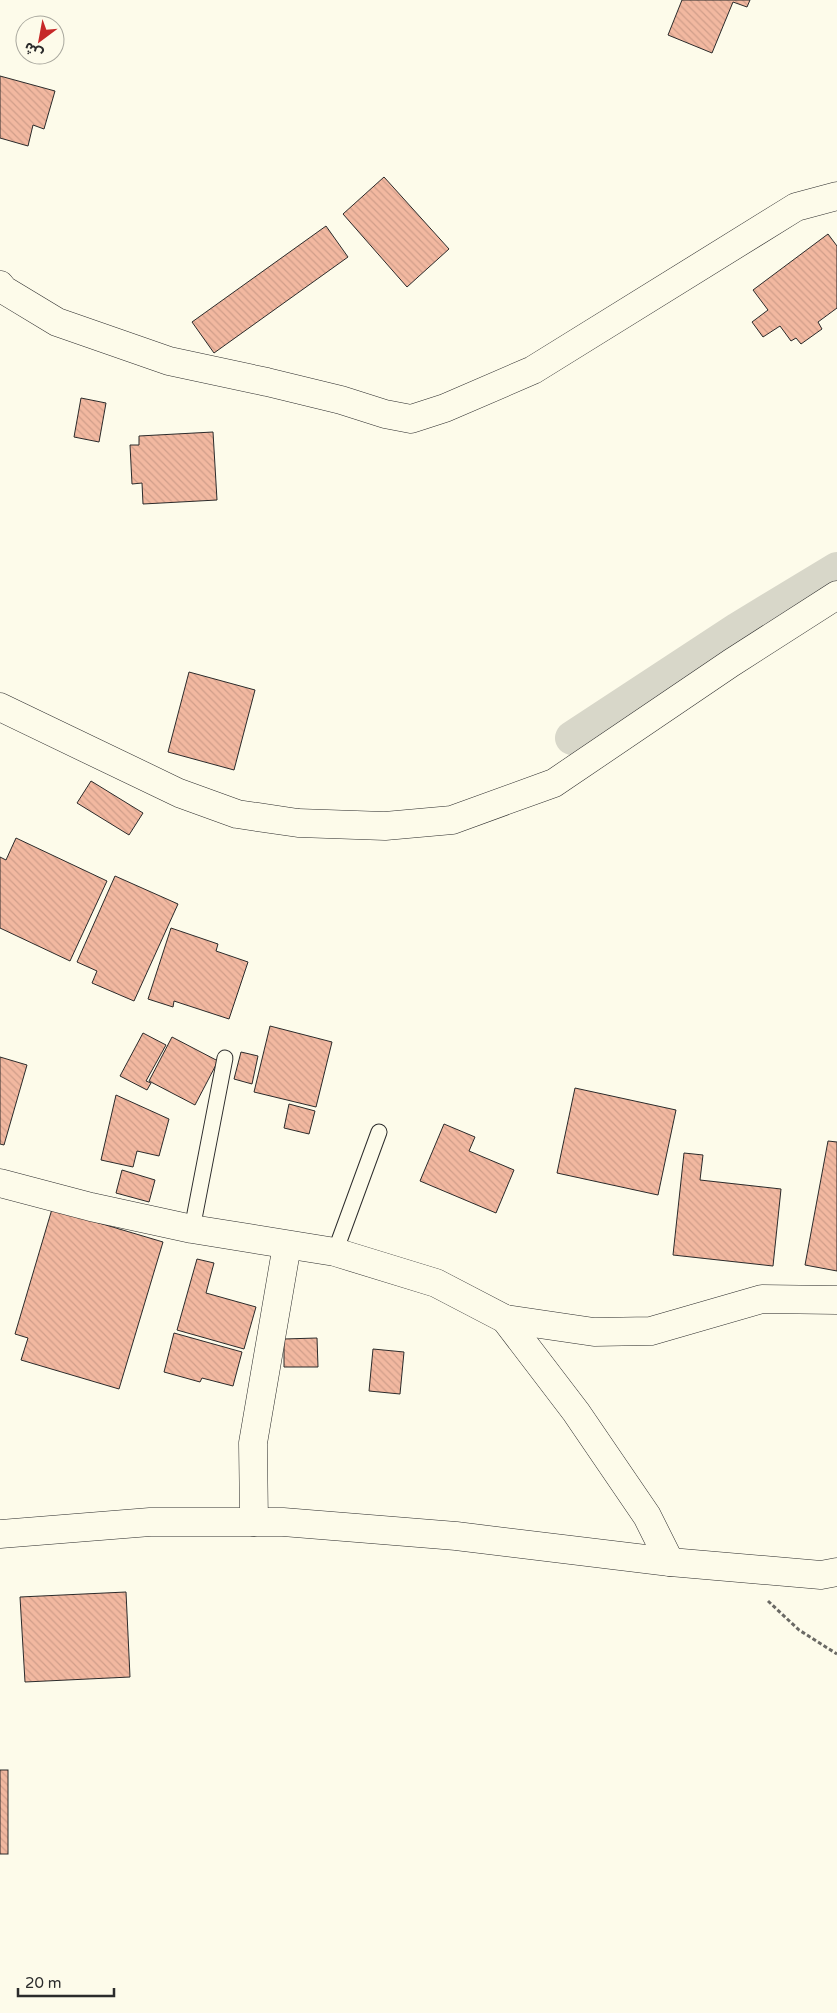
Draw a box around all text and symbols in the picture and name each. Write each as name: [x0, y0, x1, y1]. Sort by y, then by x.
north arrow: [15, 15, 65, 65]
text: ش: [21, 38, 46, 63]
scale bar: [18, 1966, 114, 1998]
text: 20 m: [25, 1974, 62, 1992]

